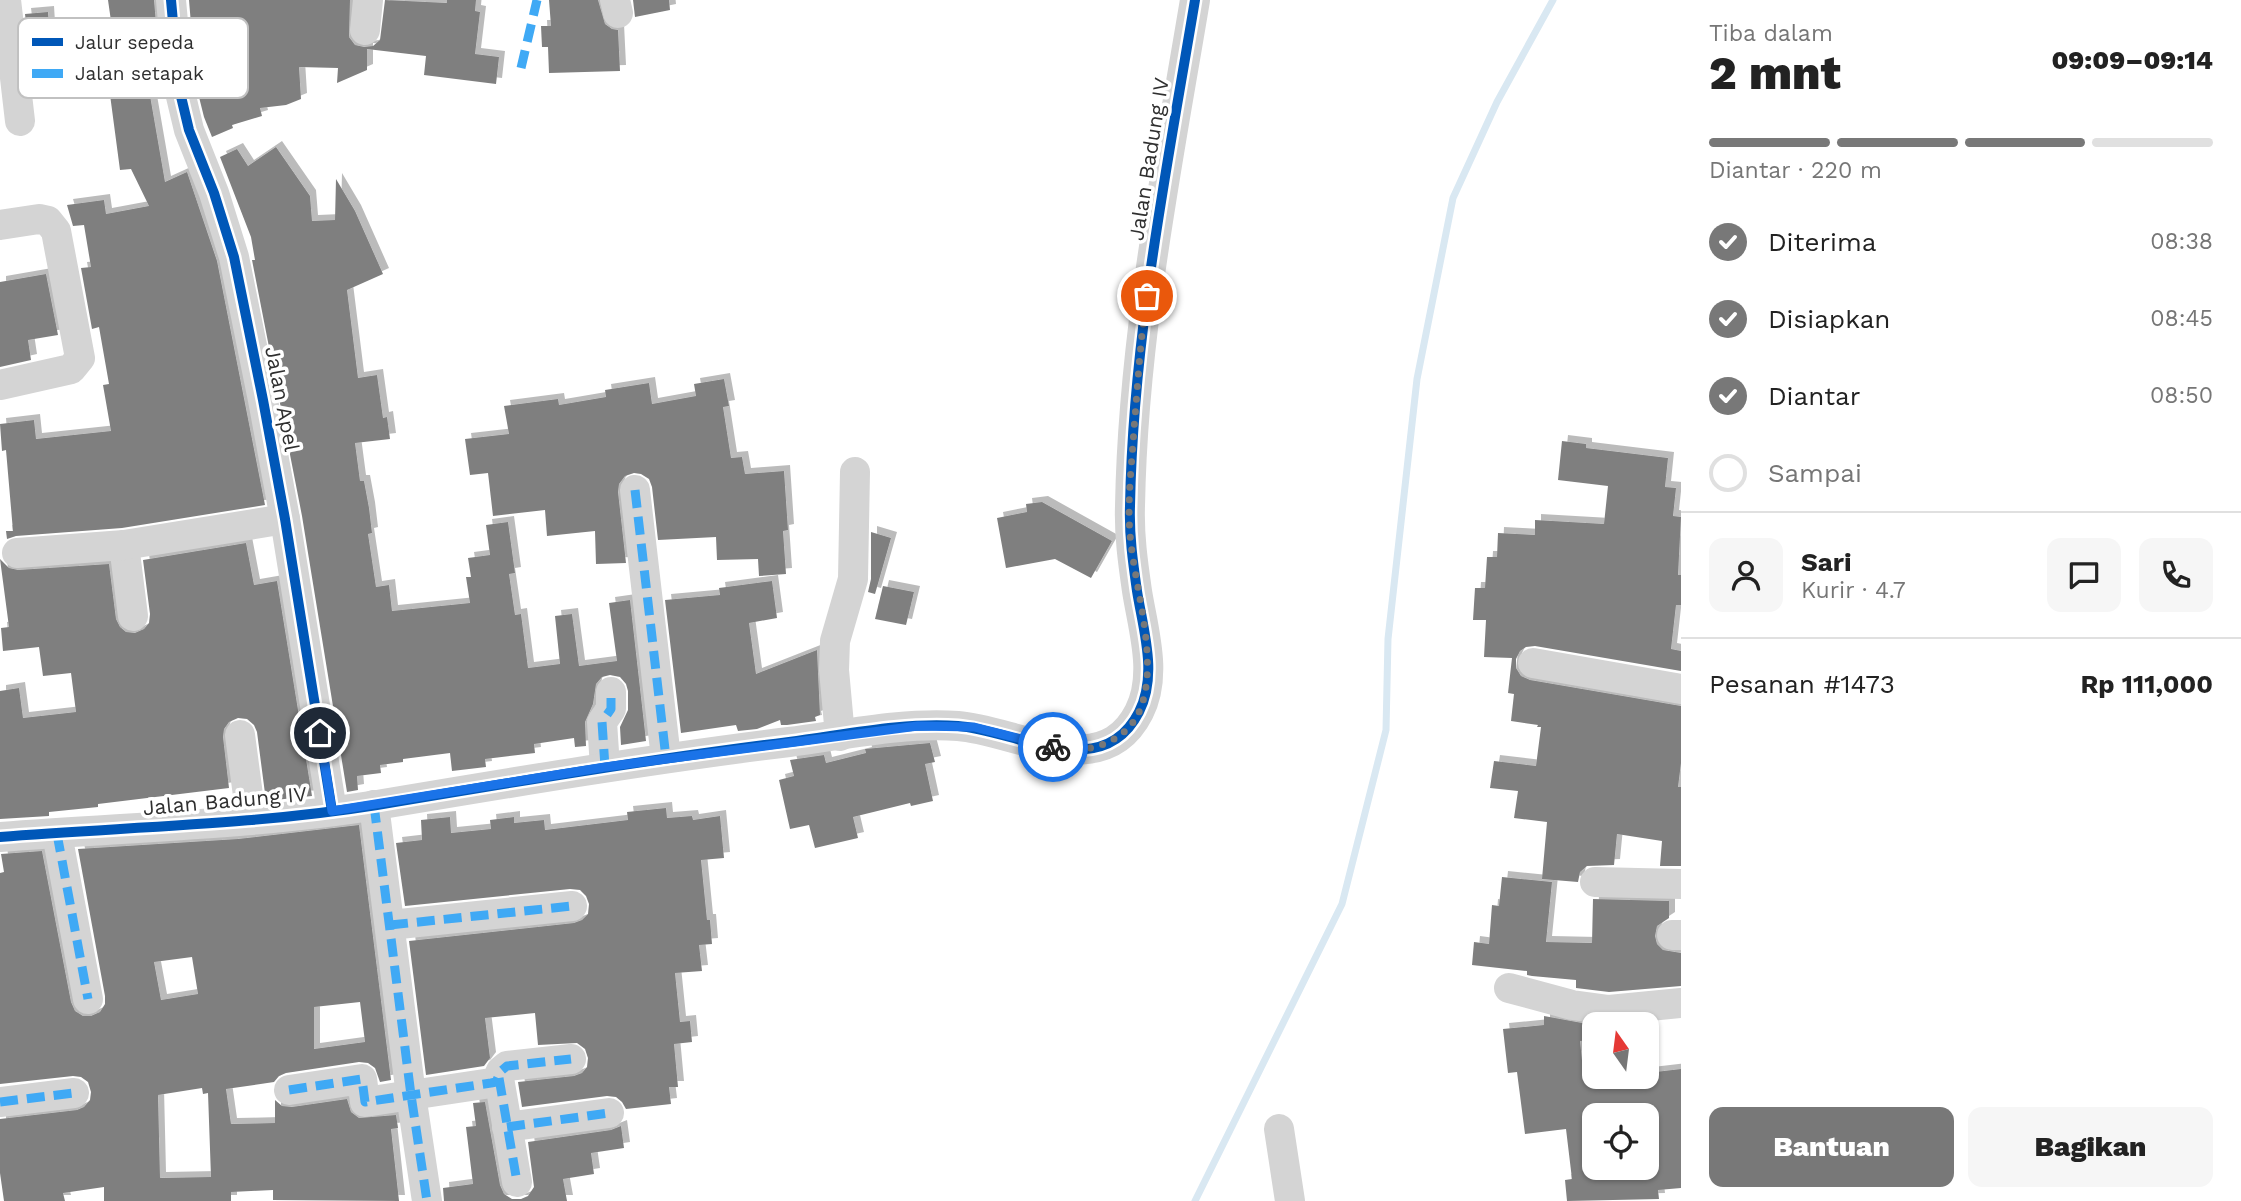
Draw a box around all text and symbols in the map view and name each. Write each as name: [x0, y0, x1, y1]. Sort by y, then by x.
legend: [18, 18, 248, 98]
text: Tiba dalam: [1709, 20, 1833, 47]
text: Jalur sepeda: [75, 31, 194, 54]
text: 09:09–09:14: [2051, 45, 2213, 75]
text: 2 mnt: [1709, 46, 1841, 100]
text: Jalan setapak: [75, 62, 204, 85]
street label: Jalan Badung IV: [1123, 75, 1174, 242]
text: Diantar · 220 m: [1709, 157, 1882, 184]
icon: check: [1709, 223, 1747, 261]
text: Diterima: [1768, 227, 1876, 257]
text: 08:38: [2150, 228, 2213, 255]
pin: [1117, 266, 1177, 326]
icon: bag: [1128, 277, 1166, 315]
icon: check: [1709, 300, 1747, 338]
text: Disiapkan: [1768, 304, 1890, 334]
text: 08:45: [2150, 305, 2213, 332]
street label: Jalan Apel: [260, 344, 305, 454]
icon: check: [1709, 377, 1747, 415]
text: Diantar: [1768, 381, 1860, 411]
text: 08:50: [2150, 382, 2213, 409]
text: Sampai: [1768, 458, 1862, 488]
button: person: [1709, 538, 1783, 612]
button: chat: [2047, 538, 2121, 612]
button: phone: [2139, 538, 2213, 612]
text: Sari: [1801, 547, 1851, 577]
text: Kurir · 4.7: [1801, 577, 1906, 604]
text: Pesanan #1473: [1709, 669, 1895, 699]
text: Rp 111,000: [2080, 669, 2213, 699]
pin: [290, 703, 350, 763]
courier: [1018, 712, 1088, 782]
icon: home: [301, 714, 339, 752]
icon: bike: [1034, 728, 1072, 766]
street label: Jalan Badung IV: [142, 781, 308, 820]
north arrow: [1582, 1012, 1659, 1088]
map controls: [1582, 1012, 1659, 1180]
button: locate: [1582, 1103, 1659, 1180]
button: Bantuan: [1709, 1107, 1954, 1187]
button: Bagikan: [1968, 1107, 2213, 1187]

